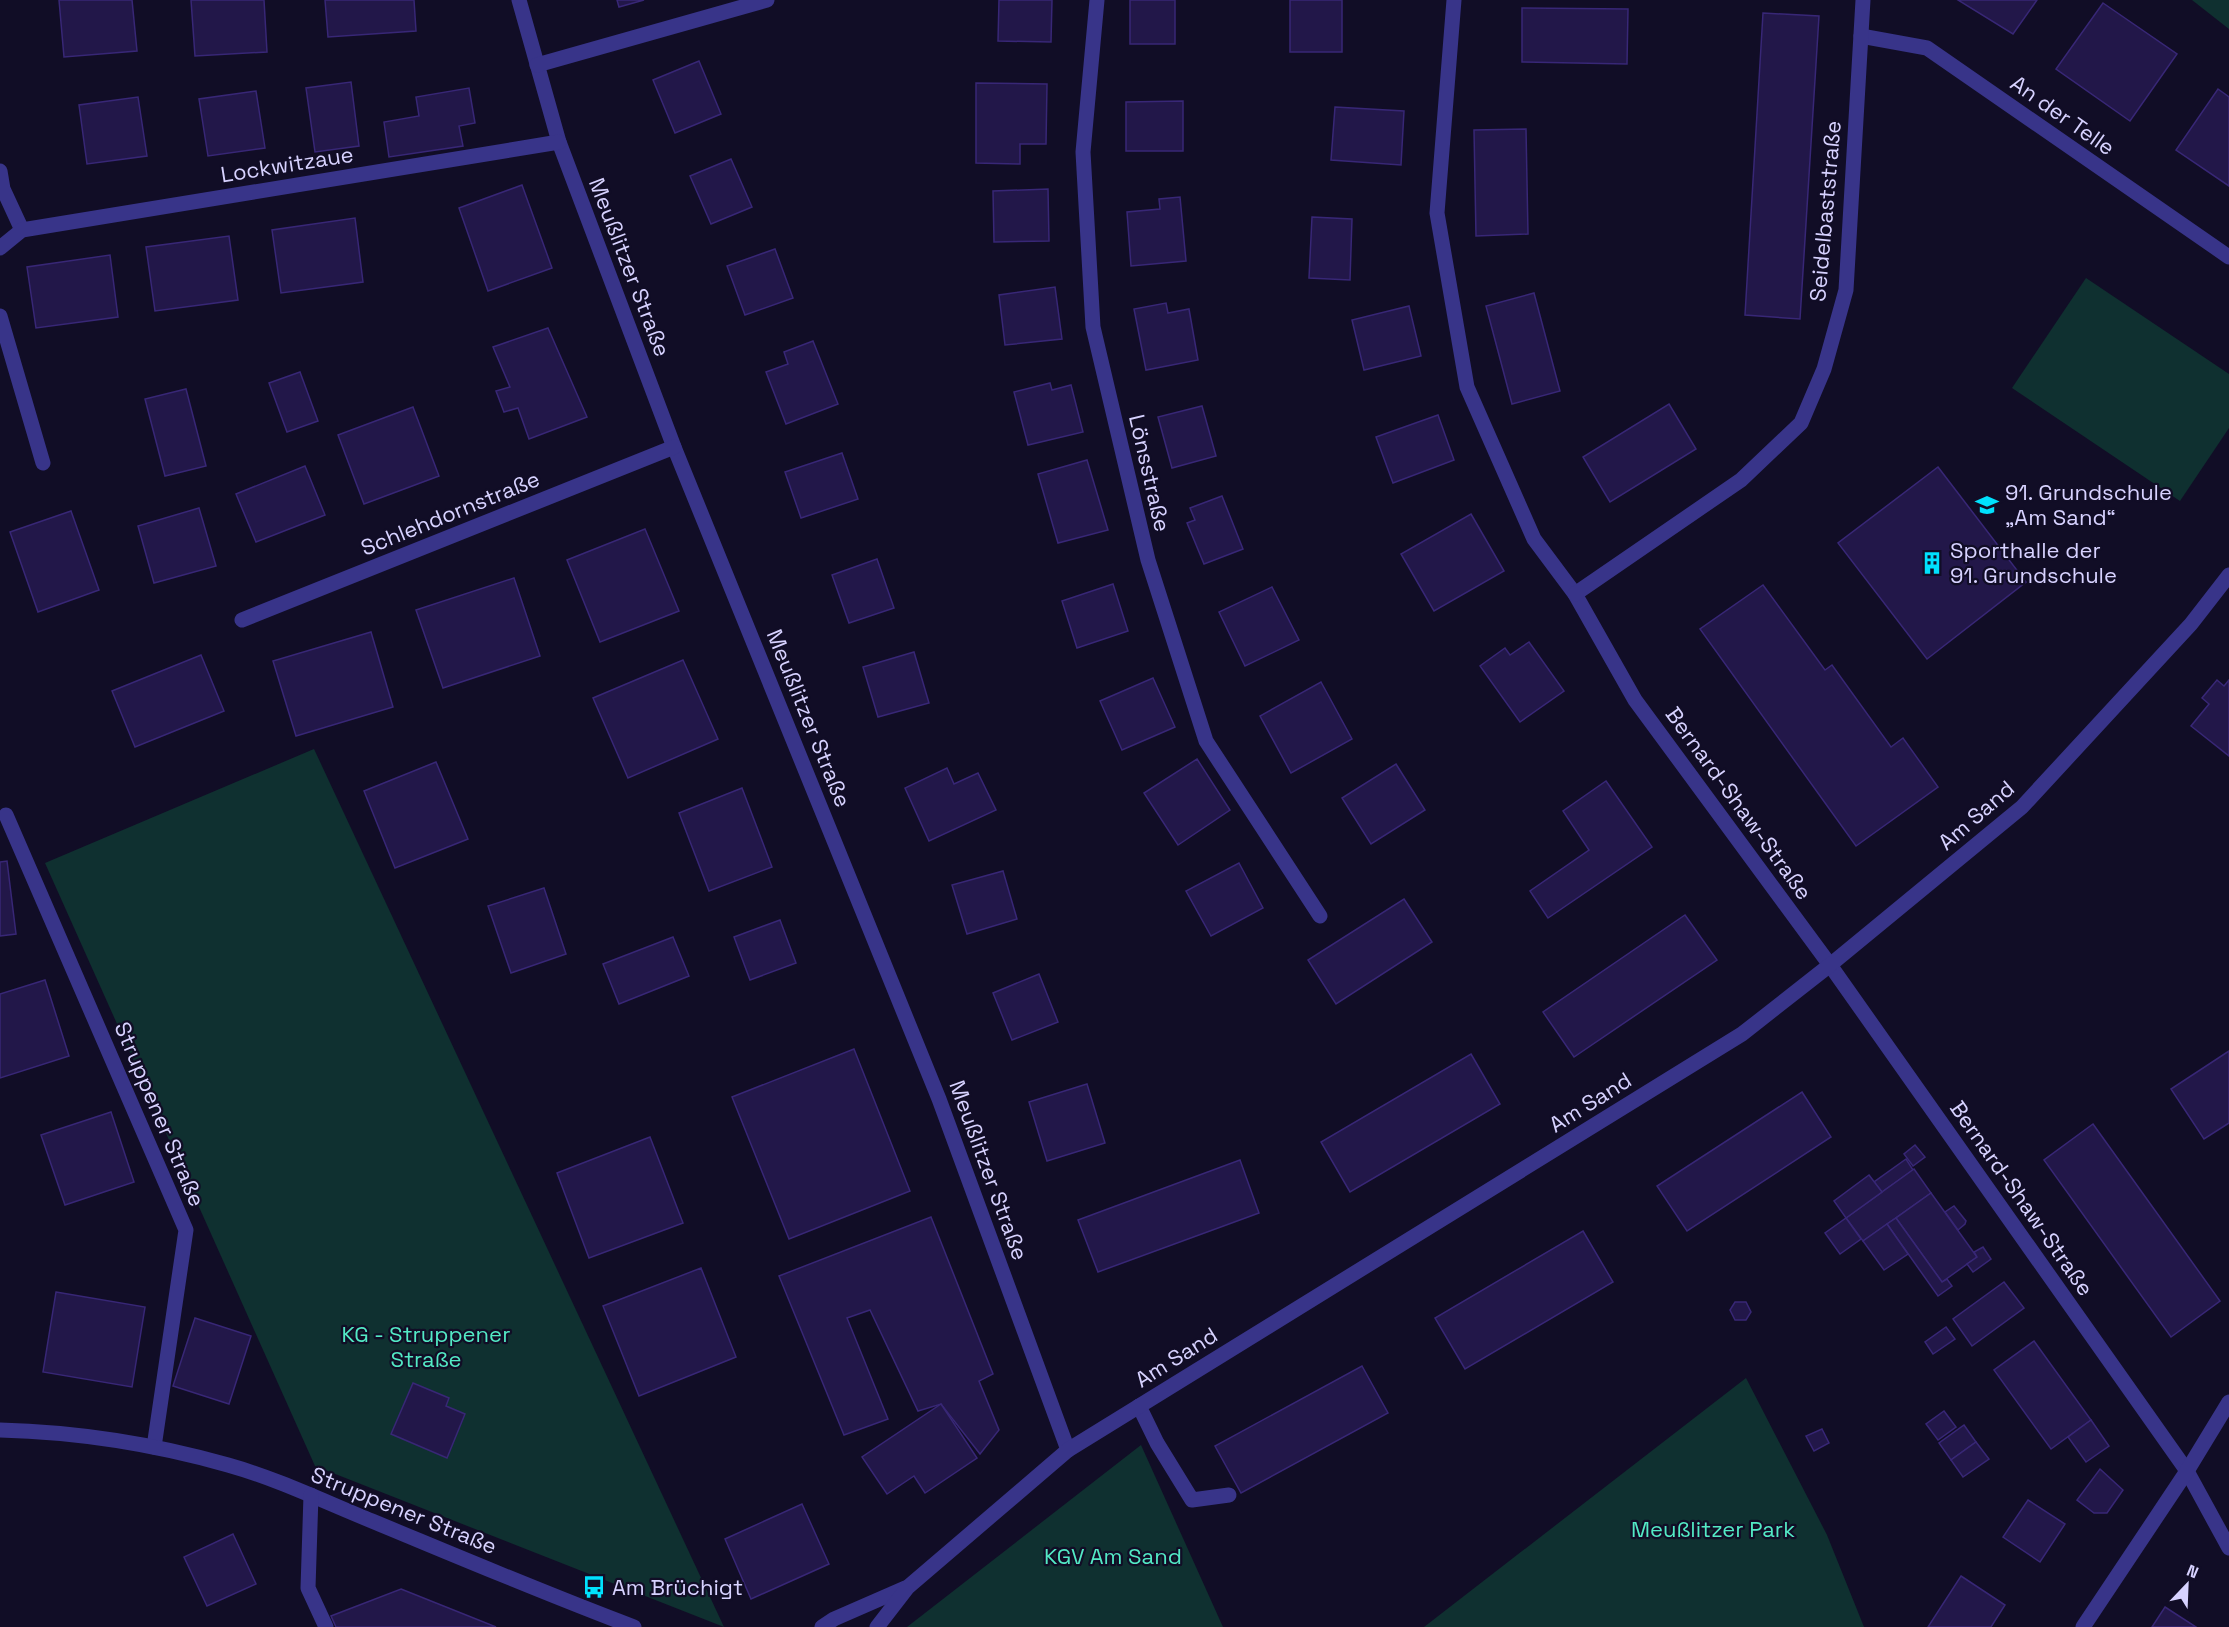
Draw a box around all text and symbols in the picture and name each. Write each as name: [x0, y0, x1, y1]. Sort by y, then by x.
street label: An der Telle: [2005, 69, 2121, 161]
street label: Seidelbaststraße: [1803, 119, 1847, 303]
street label: Lockwitzaue: [219, 140, 355, 188]
street label: Meußlitzer Straße: [583, 174, 677, 360]
street label: Lönsstraße: [1123, 412, 1177, 534]
street label: Schlehdornstraße: [356, 464, 544, 562]
place label: 91. Grundschule „Am Sand“: [2005, 478, 2172, 531]
school or university icon: 91. Grundschule „Am Sand“: [1974, 492, 2000, 518]
place label: Sporthalle der 91. Grundschule: [1950, 536, 2117, 589]
building icon: Sporthalle der 91. Grundschule: [1919, 550, 1945, 576]
street label: Meußlitzer Straße: [761, 625, 857, 811]
street label: Bernard-Shaw-Straße: [1660, 701, 1818, 905]
street label: Am Sand: [1932, 774, 2020, 856]
street label: Struppener Straße: [108, 1017, 212, 1211]
street label: Am Sand: [1543, 1066, 1637, 1138]
street label: Meußlitzer Straße: [943, 1076, 1035, 1264]
street label: Bernard-Shaw-Straße: [1944, 1095, 2100, 1301]
park label: KG - Struppener Straße: [342, 1320, 510, 1373]
street label: Am Sand: [1129, 1321, 1223, 1393]
street label: Struppener Straße: [307, 1460, 501, 1560]
park label: Meußlitzer Park: [1631, 1515, 1795, 1543]
park label: KGV Am Sand: [1044, 1542, 1182, 1570]
north arrow: [2157, 1555, 2217, 1615]
text: N: [2184, 1560, 2202, 1583]
place label: Am Brüchigt: [612, 1573, 743, 1601]
bus stop icon: Am Brüchigt: [581, 1574, 607, 1600]

